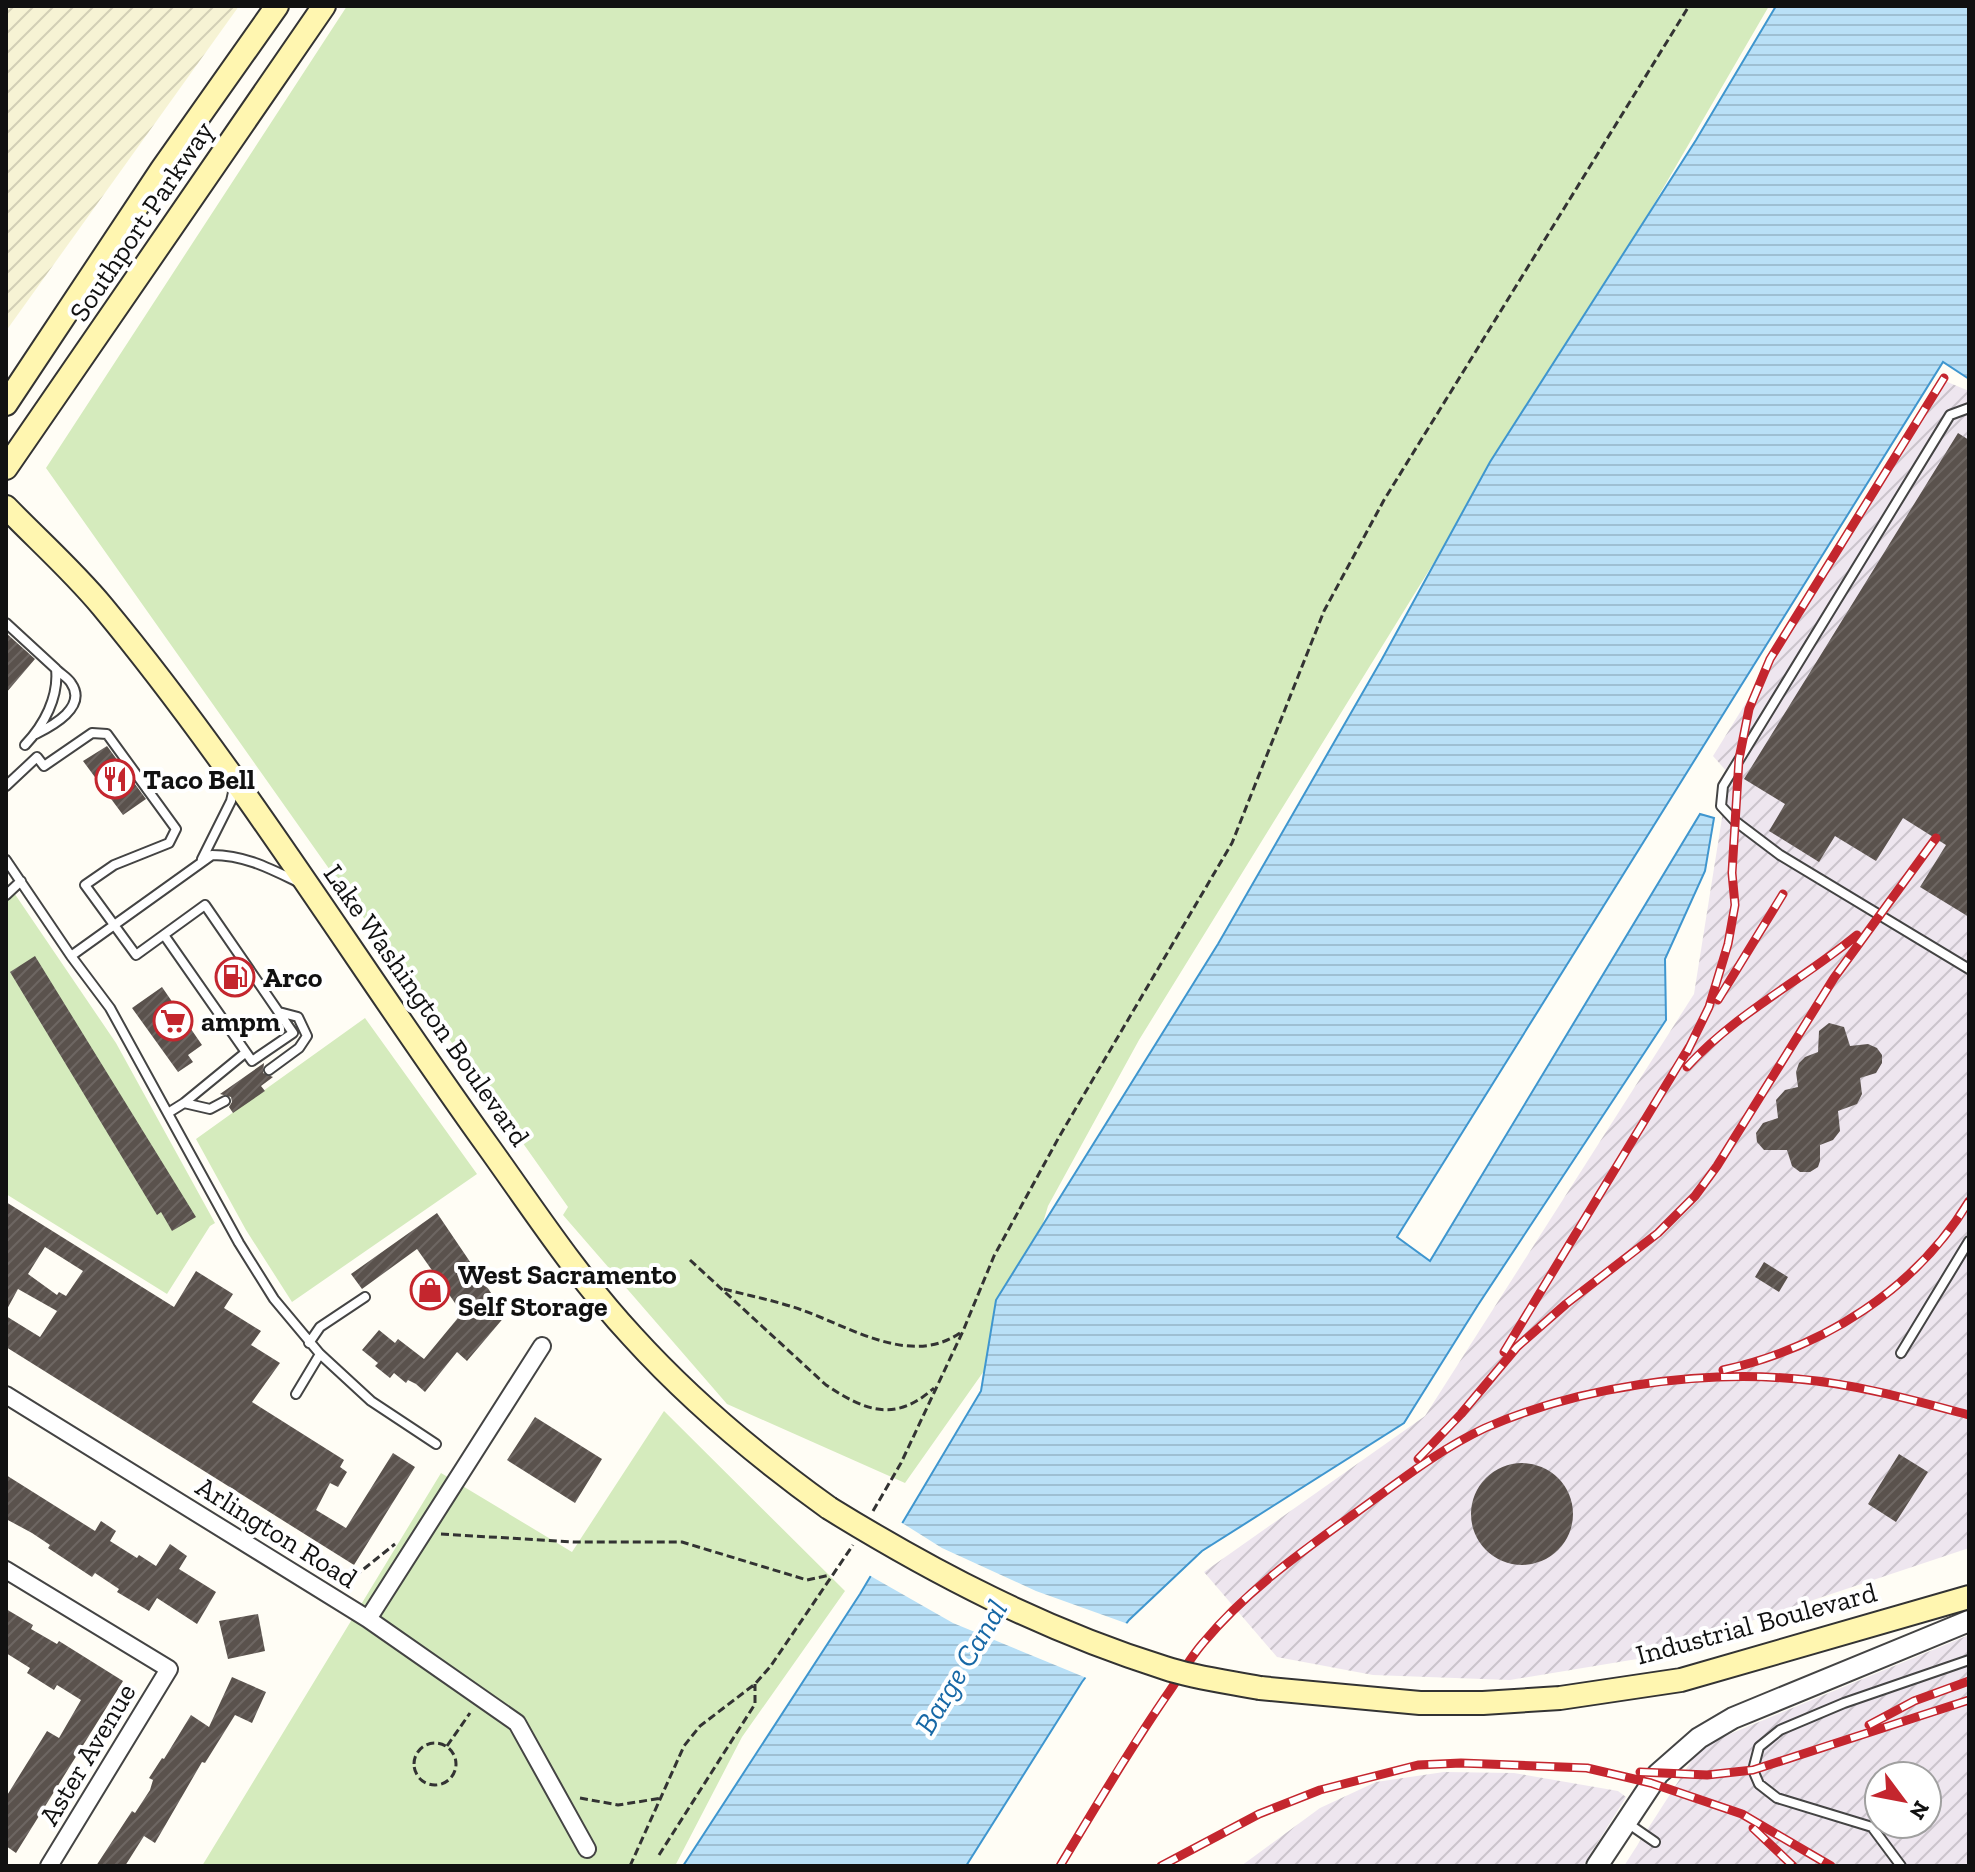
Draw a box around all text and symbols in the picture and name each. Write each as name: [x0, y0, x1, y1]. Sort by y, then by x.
street label: Southport Parkway: [62, 115, 221, 327]
restaurant icon: Taco Bell: [94, 758, 136, 800]
place label: Taco Bell: [143, 763, 255, 796]
street label: Lake Washington Boulevard: [317, 858, 537, 1152]
fuel station icon: Arco: [214, 956, 256, 998]
place label: Arco: [263, 961, 323, 994]
supermarket icon: ampm: [152, 1000, 194, 1042]
place label: ampm: [201, 1005, 281, 1038]
place label: West Sacramento Self Storage: [458, 1258, 677, 1323]
shop icon: West Sacramento Self Storage: [409, 1269, 451, 1311]
street label: Arlington Road: [190, 1470, 363, 1595]
street label: Industrial Boulevard: [1632, 1575, 1880, 1671]
water label: Barge Canal: [907, 1593, 1015, 1741]
street label: Aster Avenue: [32, 1677, 143, 1831]
north arrow: [1863, 1760, 1943, 1840]
text: N: [1904, 1796, 1935, 1825]

